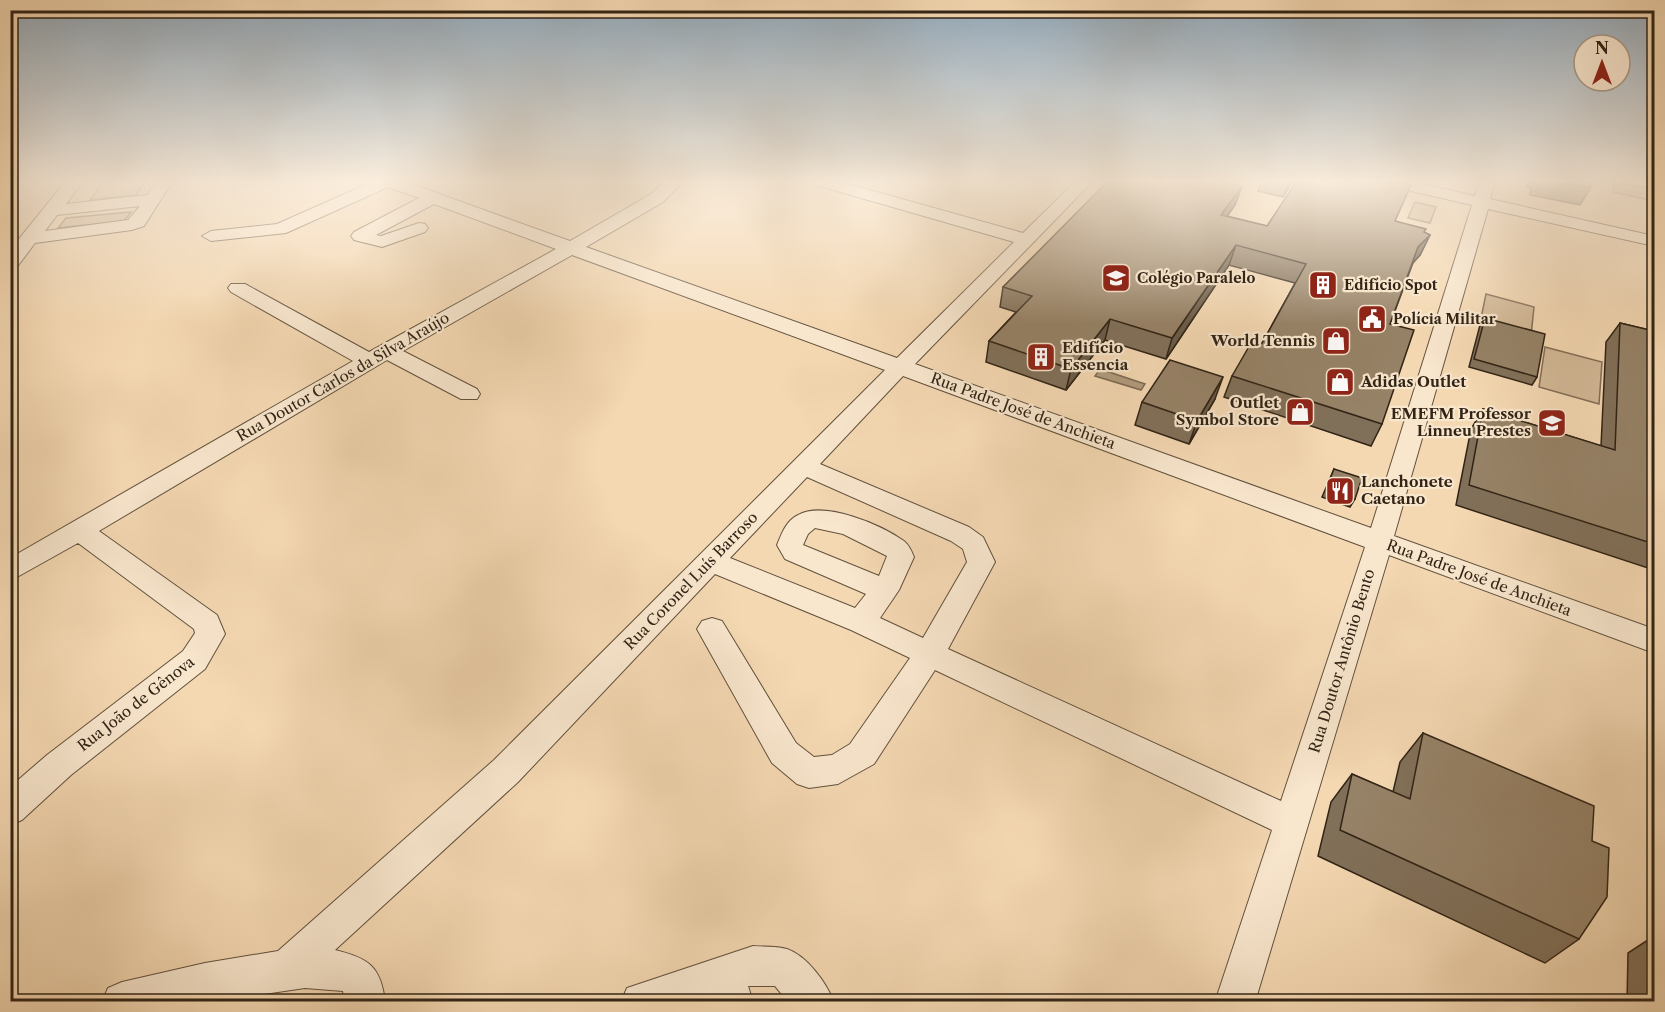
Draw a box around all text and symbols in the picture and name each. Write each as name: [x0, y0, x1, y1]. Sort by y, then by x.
north arrow: [1572, 33, 1632, 93]
text: N: [1595, 38, 1609, 58]
school or university icon: Colégio Paralelo: [1100, 262, 1132, 294]
place label: Colégio Paralelo: [1137, 269, 1255, 287]
building icon: Edifício Spot: [1307, 269, 1339, 301]
place label: Edifício Spot: [1344, 276, 1438, 294]
public building icon: Polícia Militar: [1356, 303, 1388, 335]
street label: Rua Doutor Carlos da Silva Araújo: [233, 308, 452, 445]
place label: Polícia Militar: [1393, 310, 1496, 328]
shop icon: World Tennis: [1320, 325, 1352, 357]
place label: World Tennis: [1210, 331, 1315, 350]
place label: Edifício Essencia: [1062, 338, 1129, 374]
building icon: Edifício Essencia: [1025, 341, 1057, 373]
shop icon: Adidas Outlet: [1324, 366, 1356, 398]
street label: Rua Padre José de Anchieta: [928, 368, 1118, 453]
place label: Adidas Outlet: [1360, 372, 1466, 391]
place label: Outlet Symbol Store: [1176, 393, 1279, 429]
shop icon: Outlet Symbol Store: [1284, 396, 1316, 428]
place label: EMEFM Professor Linneu Prestes: [1391, 404, 1532, 440]
school or university icon: EMEFM Professor Linneu Prestes: [1536, 407, 1568, 439]
place label: Lanchonete Caetano: [1361, 472, 1453, 508]
restaurant icon: Lanchonete Caetano: [1324, 475, 1356, 507]
street label: Rua Coronel Luís Barroso: [620, 508, 761, 653]
street label: Rua Padre José de Anchieta: [1384, 535, 1574, 620]
street label: Rua Doutor Antônio Bento: [1304, 567, 1379, 755]
street label: Rua João de Gênova: [73, 652, 198, 755]

